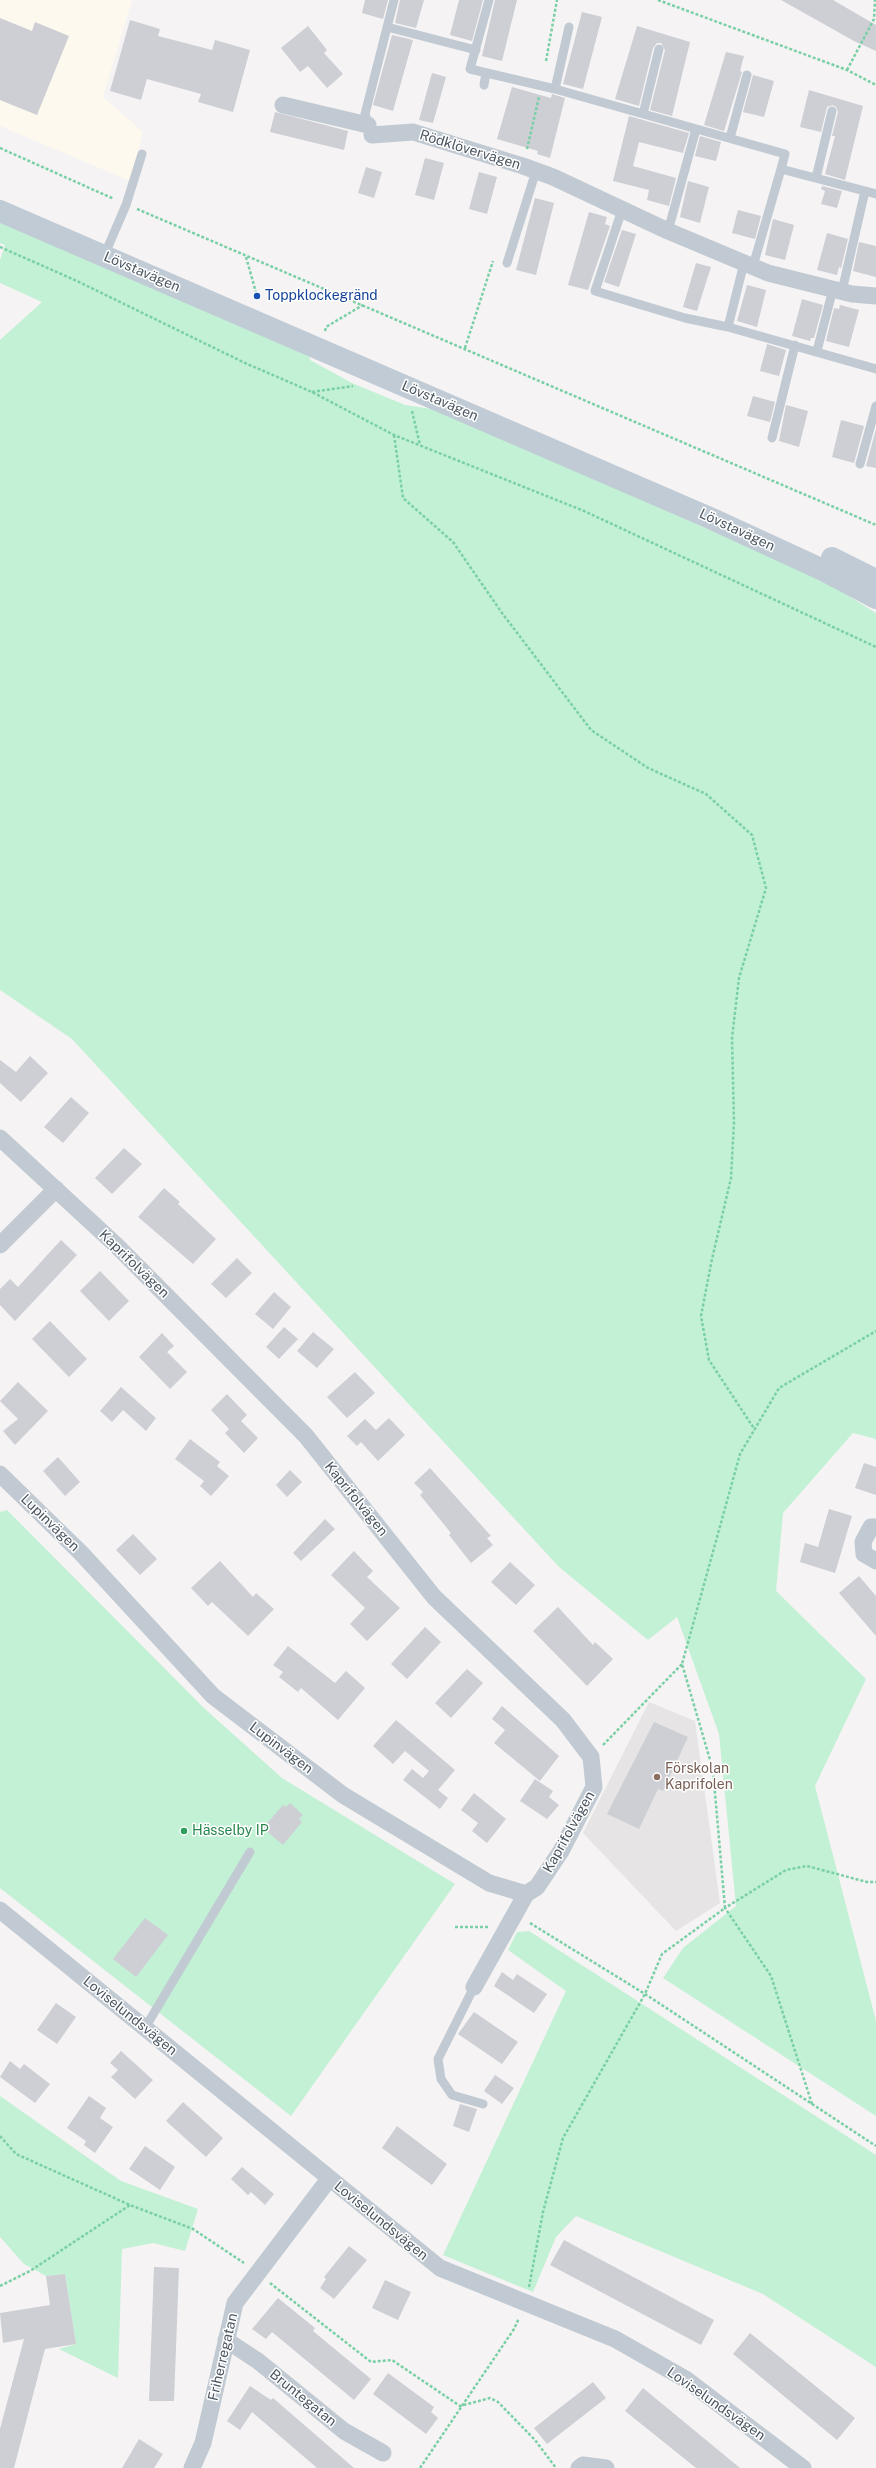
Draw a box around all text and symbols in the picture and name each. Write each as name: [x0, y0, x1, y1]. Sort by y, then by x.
street label: Rödklövervägen: [417, 127, 523, 173]
street label: Lövstavägen: [101, 248, 183, 296]
place label: Toppklockegränd: [265, 288, 378, 304]
marker: Toppklockegränd: [252, 291, 262, 301]
street label: Lövstavägen: [399, 377, 481, 425]
street label: Lövstavägen: [697, 505, 777, 555]
street label: Kaprifolvägen: [95, 1226, 173, 1302]
street label: Kaprifolvägen: [321, 1458, 391, 1540]
street label: Lupinvägen: [17, 1491, 83, 1555]
street label: Lupinvägen: [246, 1719, 316, 1777]
place label: Förskolan Kaprifolen: [665, 1761, 733, 1794]
marker: Förskolan Kaprifolen: [652, 1772, 662, 1782]
street label: Kaprifolvägen: [540, 1788, 598, 1876]
place label: Hässelby IP: [192, 1823, 269, 1839]
marker: Hässelby IP: [179, 1826, 189, 1836]
street label: Loviselundsvägen: [80, 1973, 180, 2059]
street label: Loviselundsvägen: [331, 2178, 431, 2264]
street label: Friherregatan: [205, 2312, 241, 2402]
street label: Loviselundsvägen: [664, 2364, 768, 2444]
street label: Bruntegatan: [266, 2366, 340, 2430]

